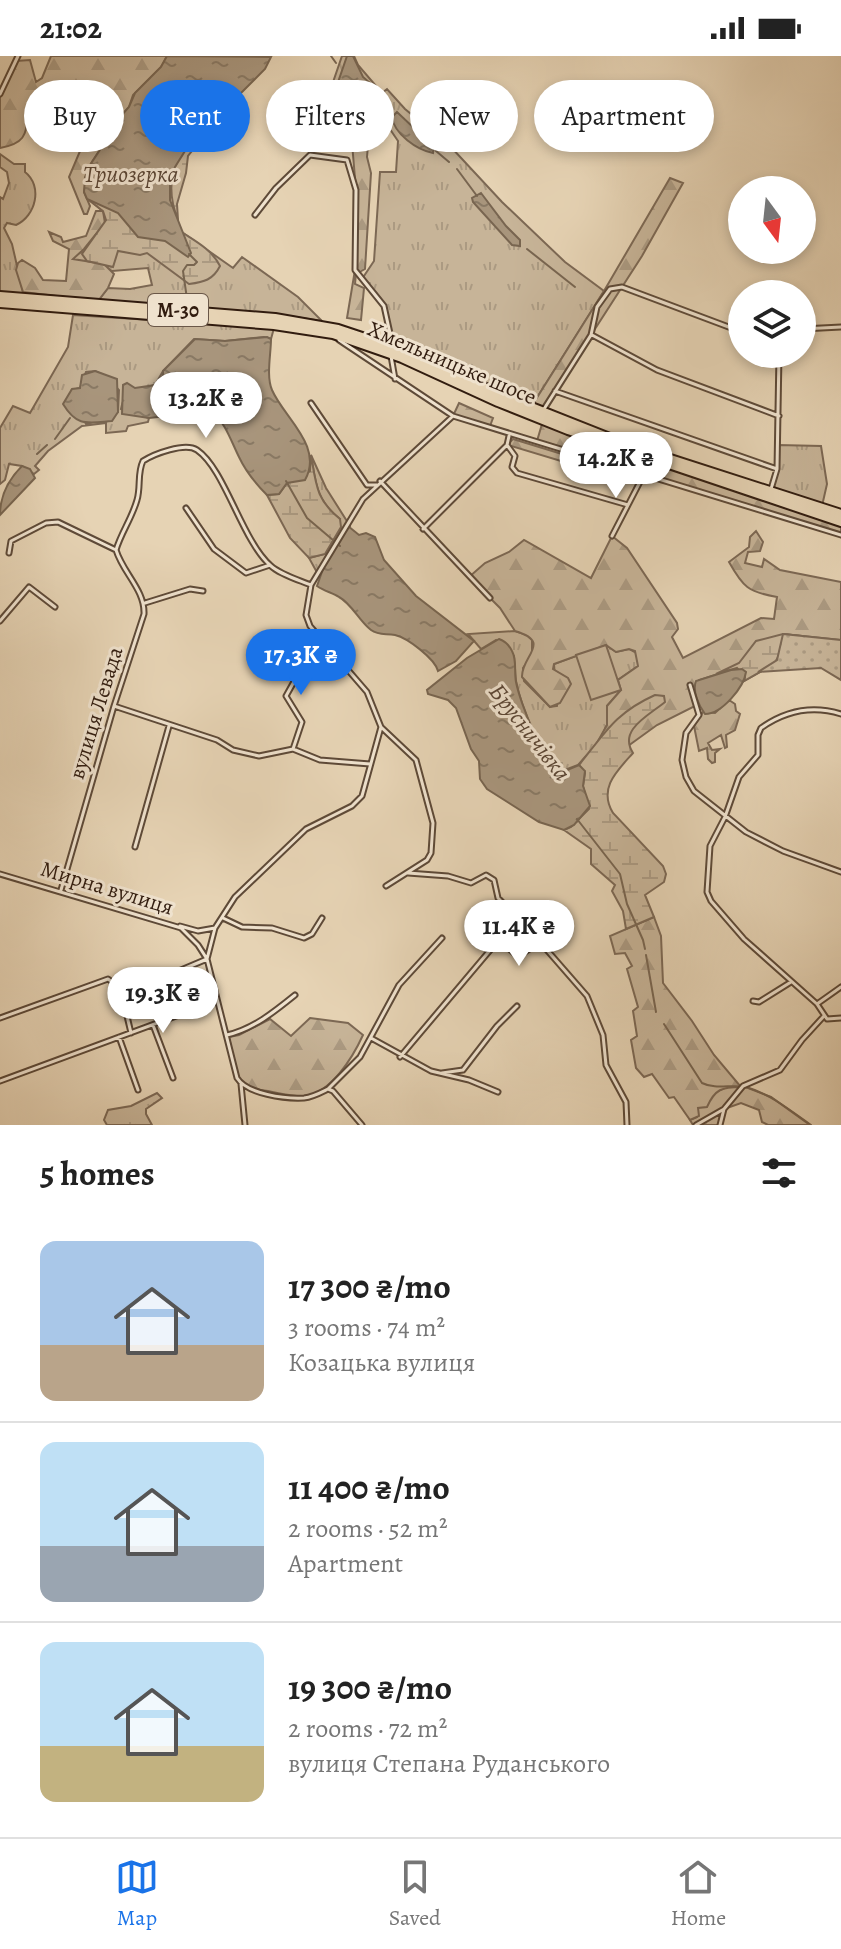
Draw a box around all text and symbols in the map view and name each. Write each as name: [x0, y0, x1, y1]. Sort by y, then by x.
text: 21:02: [40, 8, 102, 48]
chip: Buy: [24, 80, 124, 152]
chip: Rent: [140, 80, 250, 152]
chip: Filters: [266, 80, 394, 152]
chip: New: [410, 80, 518, 152]
chip: Apartment: [534, 80, 714, 152]
water label: Триозерка: [83, 158, 179, 190]
north arrow: [728, 176, 816, 264]
map controls: [728, 176, 816, 368]
button: layers: [728, 280, 816, 368]
road number: М-30: [148, 294, 208, 326]
street label: Хмельницьке шосе: [363, 314, 541, 412]
pin: 13.2K ₴: [132, 372, 280, 440]
text: 13.2K ₴: [168, 380, 244, 415]
pin: 14.2K ₴: [542, 432, 690, 500]
text: 14.2K ₴: [578, 440, 654, 475]
pin: 17.3K ₴: [227, 629, 375, 697]
text: 17.3K ₴: [264, 637, 338, 672]
street label: вулиця Левада: [62, 642, 131, 783]
water label: Брусничівка: [482, 676, 578, 788]
street label: Мирна вулиця: [37, 854, 177, 922]
pin: 11.4K ₴: [445, 900, 593, 968]
text: 11.4K ₴: [482, 908, 556, 943]
pin: 19.3K ₴: [89, 967, 237, 1035]
text: 19.3K ₴: [125, 975, 201, 1010]
text: 5 homes: [40, 1150, 155, 1197]
icon: filters: [757, 1151, 801, 1195]
text: 17 300 ₴/mo: [288, 1263, 451, 1310]
icon: home: [104, 1273, 200, 1369]
text: 3 rooms · 74 m²: [288, 1310, 445, 1345]
text: Козацька вулиця: [288, 1345, 475, 1380]
text: 11 400 ₴/mo: [288, 1464, 450, 1511]
icon: home: [104, 1474, 200, 1570]
text: 2 rooms · 52 m²: [288, 1511, 447, 1546]
text: Apartment: [288, 1546, 403, 1581]
text: 19 300 ₴/mo: [288, 1664, 452, 1711]
icon: home: [104, 1674, 200, 1770]
text: 2 rooms · 72 m²: [288, 1711, 447, 1746]
text: вулиця Степана Руданського: [288, 1746, 610, 1781]
tab: Map: [115, 1855, 159, 1933]
tab: Saved: [389, 1855, 441, 1933]
tab: Home: [671, 1855, 726, 1933]

